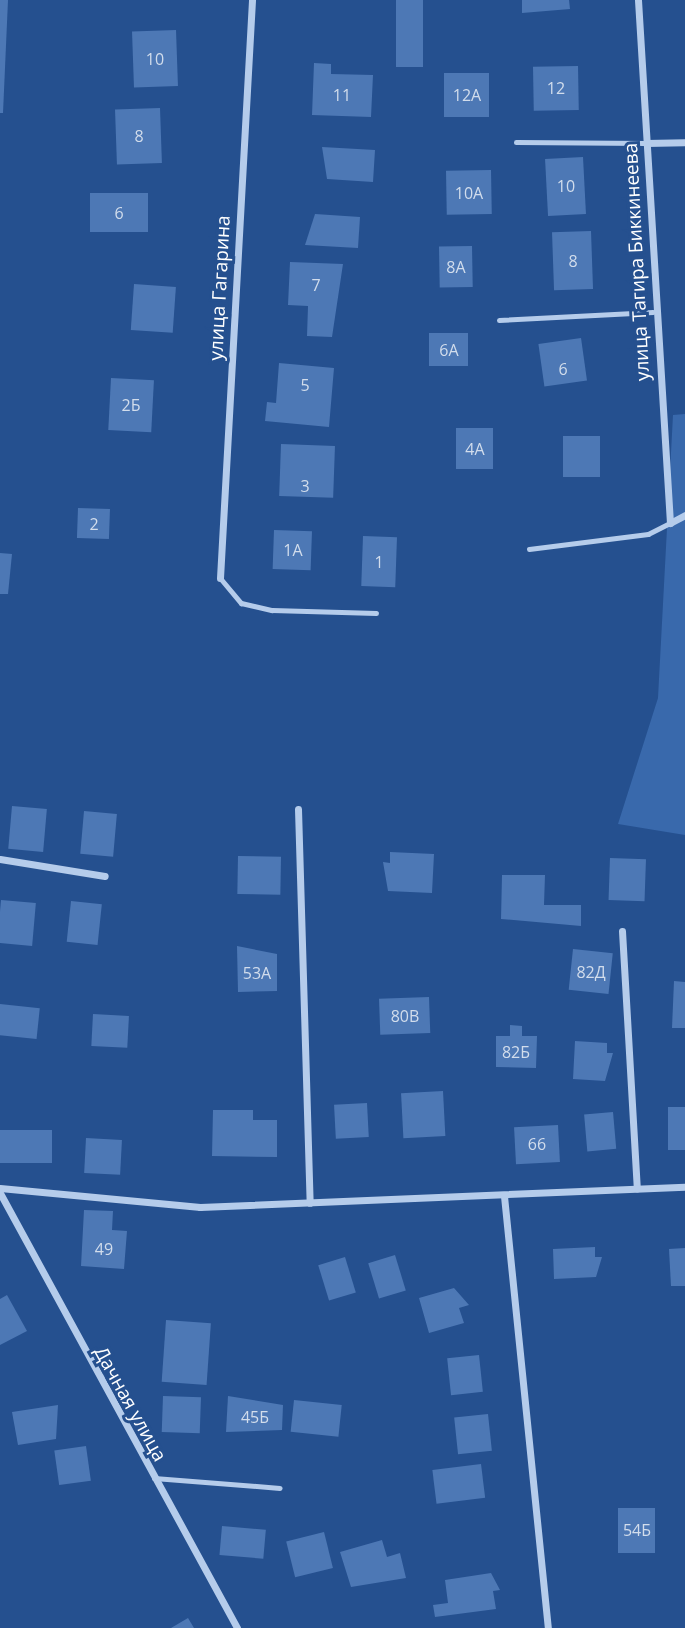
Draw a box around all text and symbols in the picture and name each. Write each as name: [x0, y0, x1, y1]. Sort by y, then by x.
house number: 10: [146, 49, 164, 69]
house number: 12: [547, 78, 565, 98]
house number: 11: [333, 85, 351, 105]
house number: 12А: [453, 85, 481, 105]
house number: 8: [134, 126, 144, 146]
street label: улица Тагира Биккинеева: [619, 142, 655, 382]
house number: 10: [557, 176, 575, 196]
house number: 10А: [455, 183, 483, 203]
house number: 6: [114, 203, 124, 223]
street label: улица Гагарина: [205, 215, 235, 361]
house number: 8: [568, 251, 578, 271]
house number: 8А: [446, 257, 466, 277]
house number: 7: [311, 275, 321, 295]
house number: 6А: [439, 340, 459, 360]
house number: 6: [558, 359, 568, 379]
house number: 5: [300, 375, 310, 395]
house number: 2Б: [122, 395, 140, 415]
house number: 4А: [465, 439, 485, 459]
house number: 3: [300, 476, 310, 496]
house number: 2: [89, 514, 99, 534]
house number: 1А: [283, 540, 303, 560]
house number: 1: [374, 552, 384, 572]
house number: 82Д: [576, 962, 606, 982]
house number: 53А: [243, 963, 271, 983]
house number: 80В: [391, 1006, 419, 1026]
house number: 82Б: [502, 1042, 530, 1062]
house number: 66: [528, 1134, 546, 1154]
house number: 49: [95, 1239, 113, 1259]
street label: Дачная улица: [89, 1342, 171, 1466]
house number: 45Б: [241, 1407, 269, 1427]
house number: 54Б: [623, 1520, 651, 1540]

